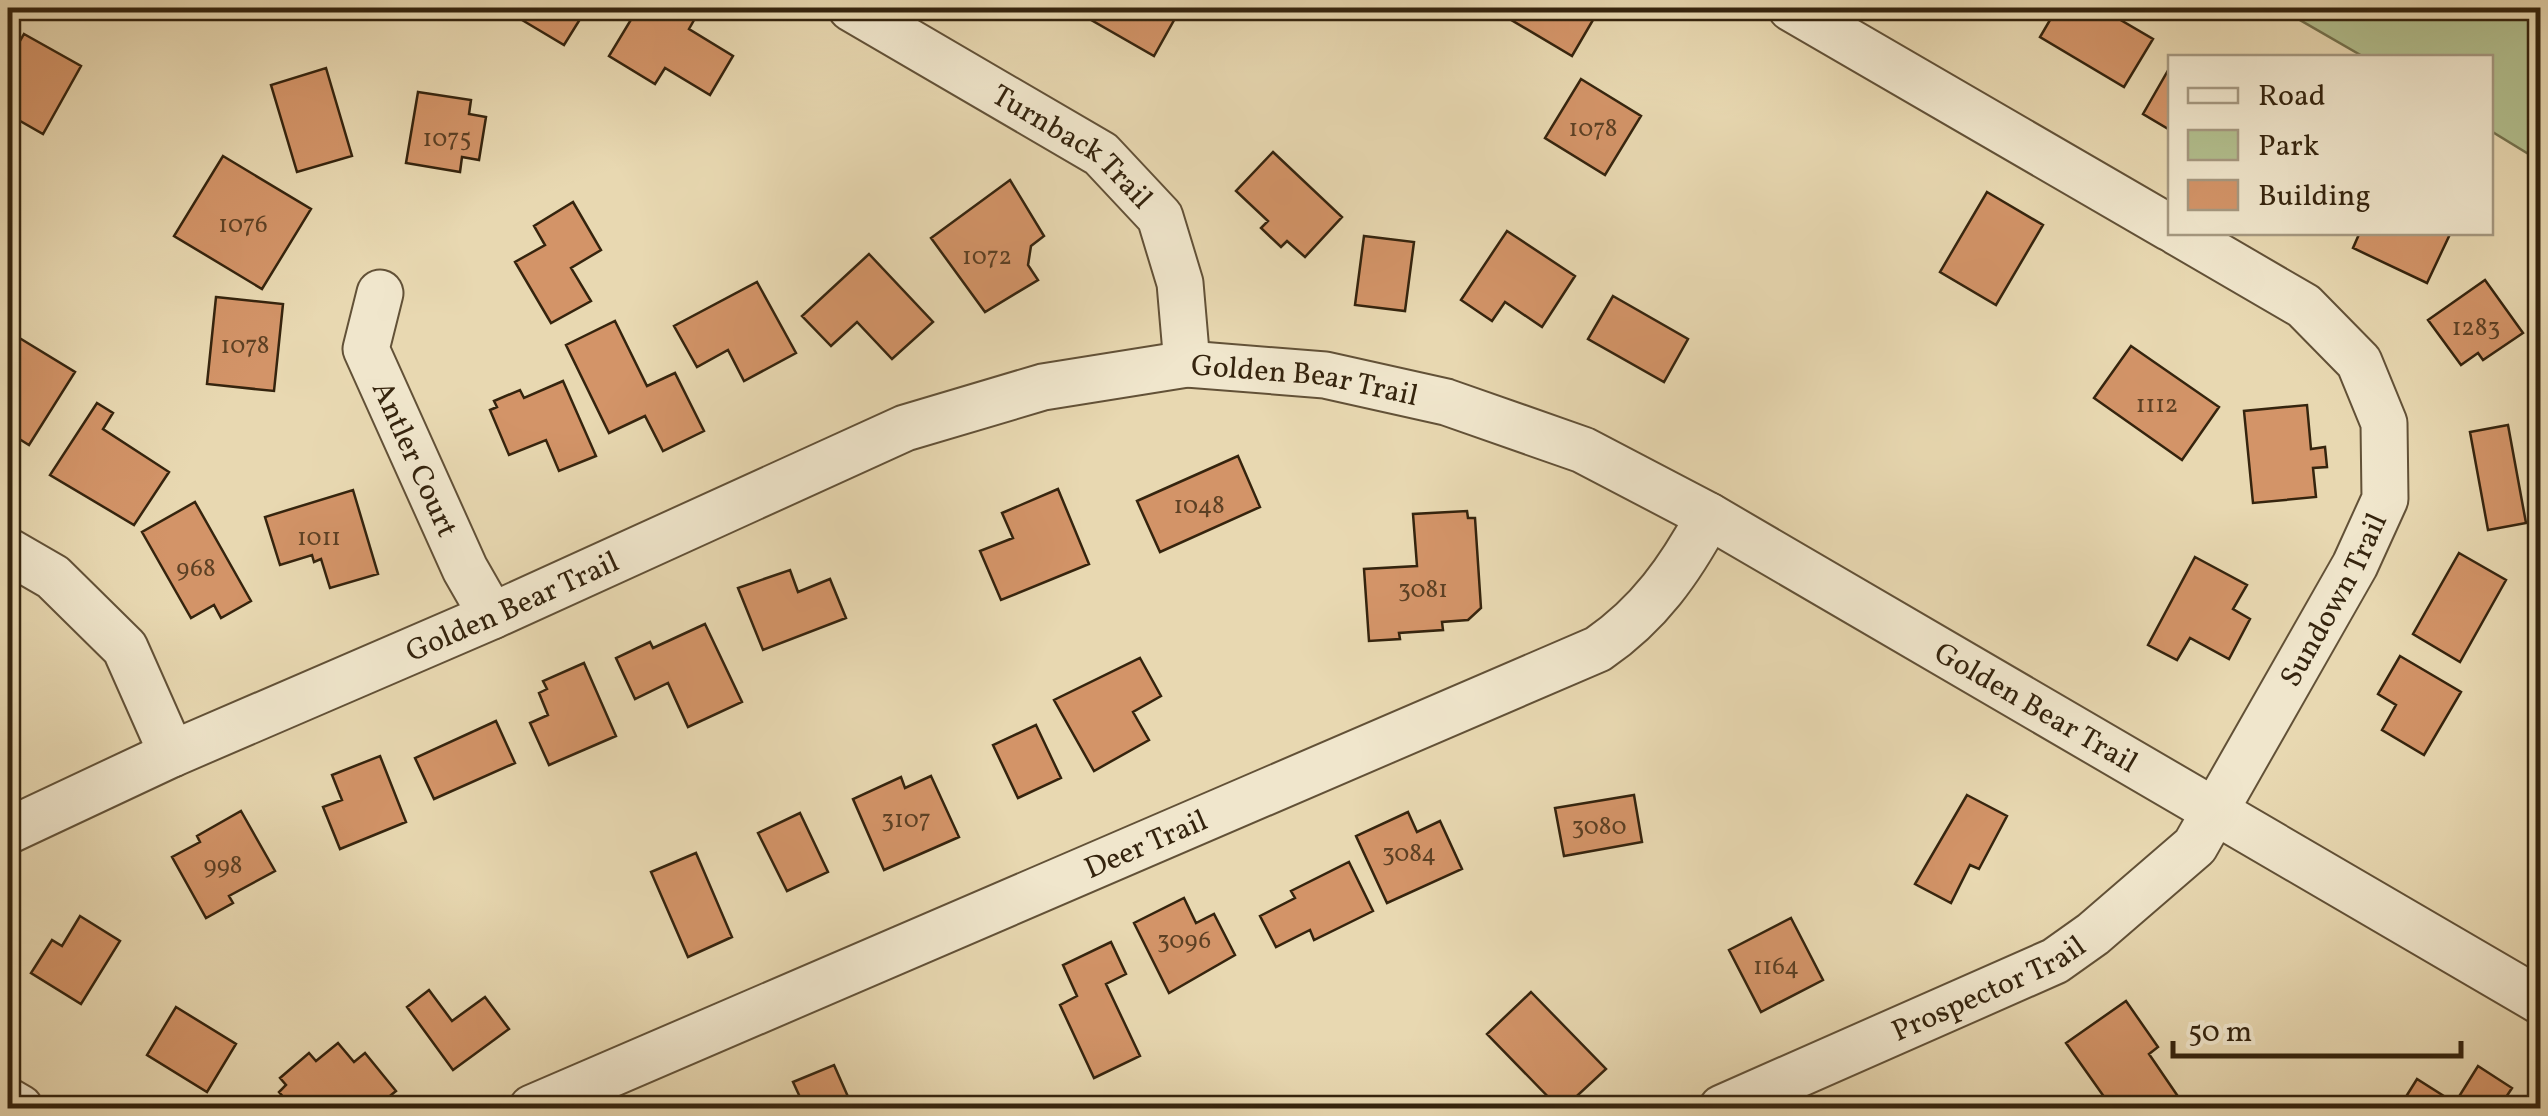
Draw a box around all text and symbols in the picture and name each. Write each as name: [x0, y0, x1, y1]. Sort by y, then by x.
legend: [2168, 55, 2493, 235]
street label: Turnback Trail: [983, 76, 1161, 219]
text: Road: [2258, 76, 2326, 118]
house number: 1078: [1569, 112, 1617, 147]
house number: 1075: [423, 122, 471, 157]
text: Park: [2258, 126, 2319, 168]
text: Building: [2258, 176, 2371, 218]
house number: 1076: [218, 208, 268, 243]
house number: 1072: [962, 240, 1012, 275]
house number: 1283: [2452, 311, 2500, 346]
house number: 1078: [221, 329, 269, 364]
street label: Golden Bear Trail: [1189, 345, 1422, 418]
street label: Antler Court: [360, 375, 467, 544]
house number: 1112: [2136, 388, 2178, 423]
house number: 1048: [1173, 489, 1225, 524]
street label: Sundown Trail: [2271, 507, 2399, 695]
house number: 1011: [297, 521, 341, 556]
street label: Golden Bear Trail: [400, 542, 626, 674]
house number: 968: [176, 552, 216, 587]
house number: 3081: [1398, 573, 1448, 608]
street label: Golden Bear Trail: [1926, 633, 2145, 785]
street label: Deer Trail: [1078, 801, 1214, 891]
house number: 3107: [881, 803, 931, 838]
house number: 3080: [1571, 810, 1627, 845]
house number: 3084: [1382, 837, 1436, 872]
house number: 998: [204, 849, 242, 884]
house number: 3096: [1157, 924, 1211, 959]
street label: Prospector Trail: [1886, 927, 2095, 1053]
house number: 1164: [1753, 950, 1799, 985]
scale bar: [2173, 996, 2460, 1058]
text: 50 m: [2188, 1012, 2252, 1054]

